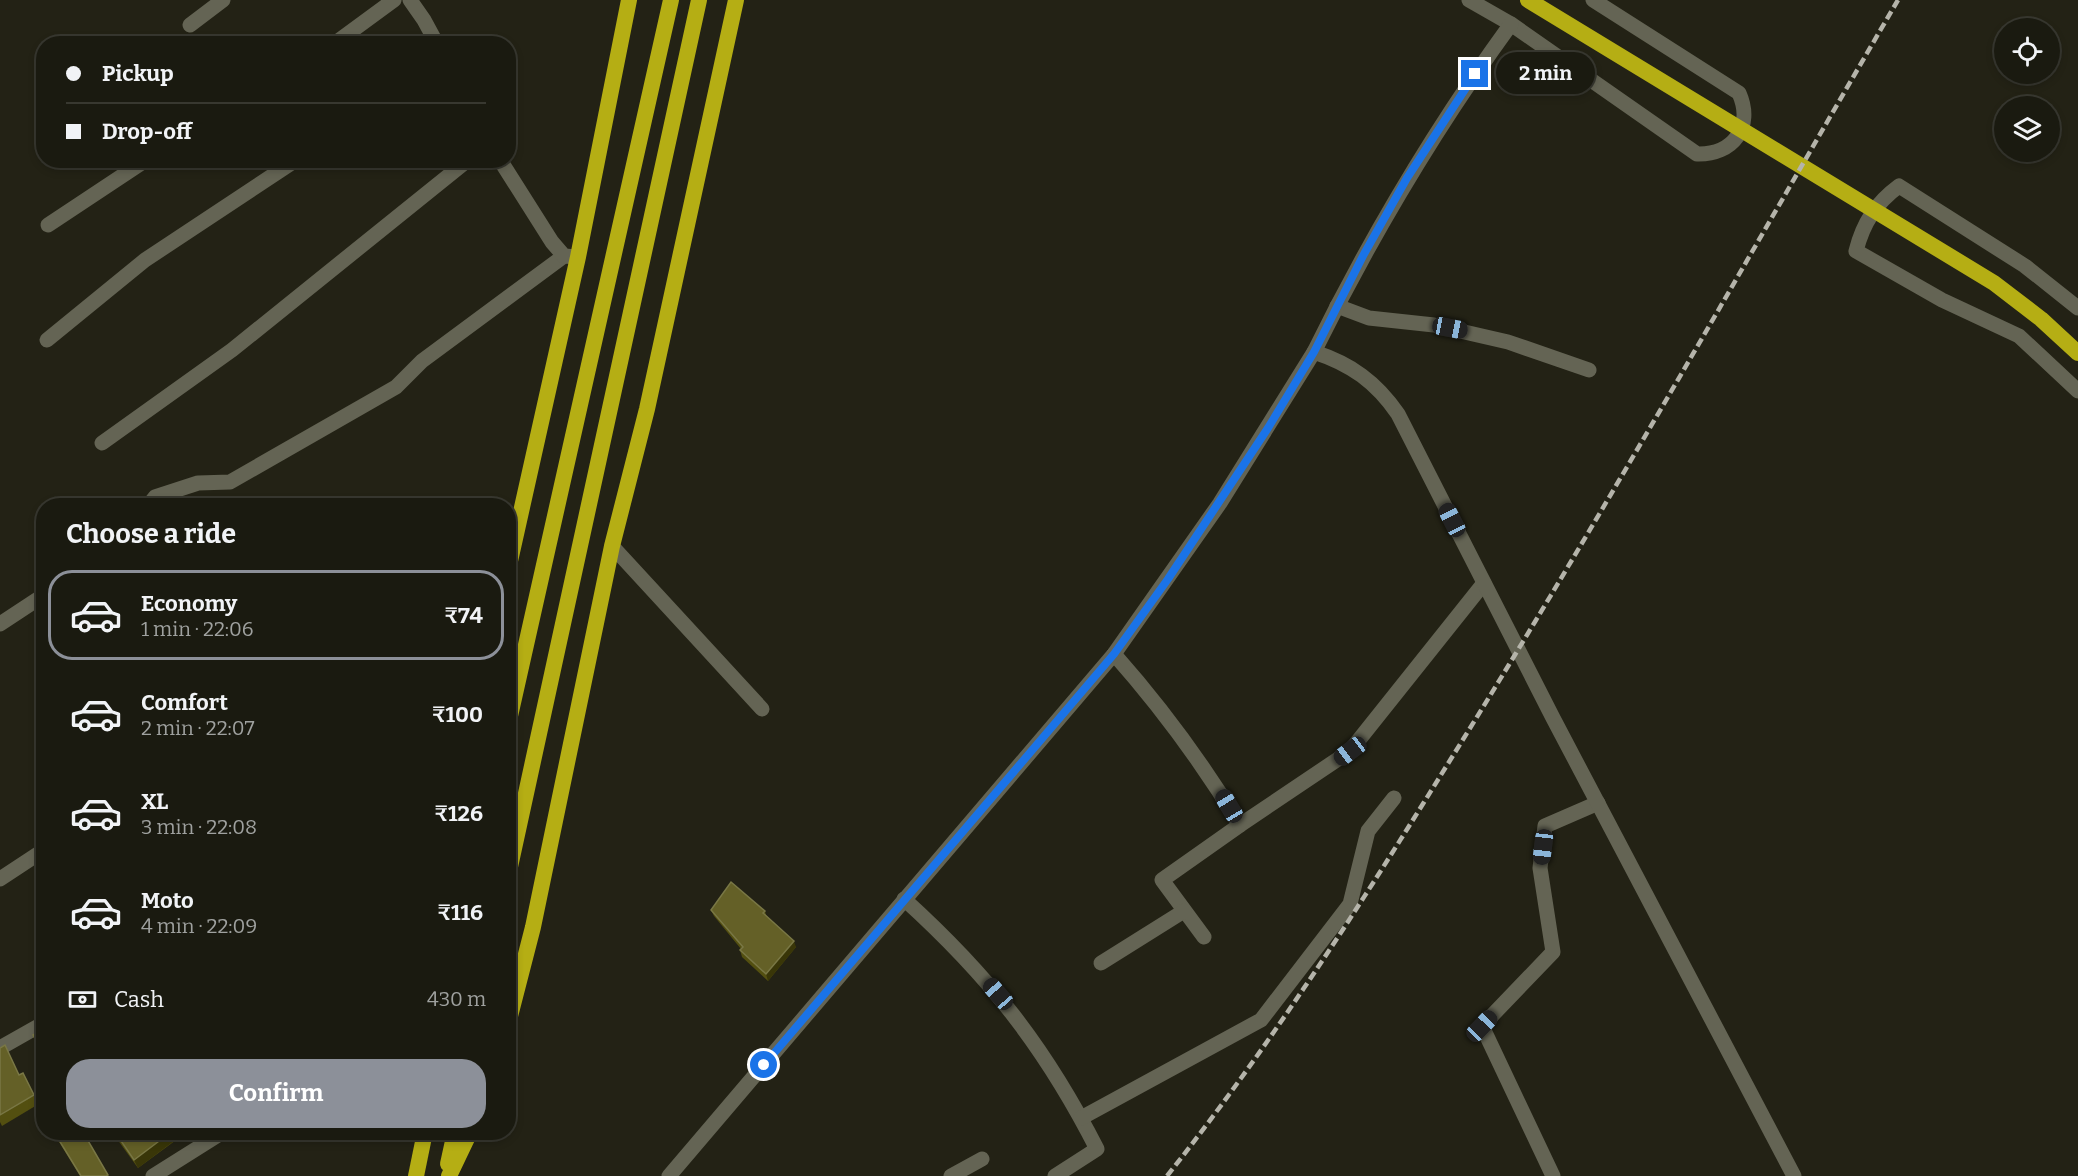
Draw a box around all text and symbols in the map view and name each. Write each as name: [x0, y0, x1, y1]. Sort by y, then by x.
map controls: [1994, 18, 2060, 162]
button: locate: [1994, 18, 2060, 84]
callout: 2 min: [1496, 53, 1595, 95]
text: Pickup: [102, 60, 174, 87]
route end: [1461, 60, 1488, 87]
text: 2 min: [1519, 61, 1572, 85]
button: layers: [1994, 96, 2060, 162]
text: Drop-off: [102, 118, 192, 145]
car: [1431, 316, 1469, 340]
car: [1436, 500, 1468, 540]
text: Choose a ride: [66, 518, 236, 550]
icon: car: [69, 588, 123, 642]
text: Economy: [141, 590, 237, 617]
text: ₹74: [444, 602, 483, 629]
text: 1 min · 22:06: [141, 617, 254, 641]
icon: car: [69, 687, 123, 741]
text: Comfort: [141, 689, 228, 716]
text: ₹100: [432, 701, 483, 728]
text: 2 min · 22:07: [141, 716, 255, 740]
car: [1330, 733, 1370, 769]
icon: car: [69, 786, 123, 840]
car: [1212, 786, 1246, 826]
text: XL: [141, 788, 168, 815]
text: ₹126: [434, 800, 483, 827]
text: 3 min · 22:08: [141, 815, 257, 839]
car: [1532, 828, 1554, 866]
icon: car: [69, 885, 123, 939]
text: Moto: [141, 887, 194, 914]
text: ₹116: [437, 899, 483, 926]
text: 4 min · 22:09: [141, 914, 257, 938]
car: [979, 975, 1017, 1013]
icon: cash: [66, 983, 99, 1016]
text: Cash: [114, 986, 164, 1013]
text: 430 m: [427, 987, 486, 1011]
car: [1463, 1007, 1501, 1045]
route start: [750, 1051, 777, 1078]
button: Confirm: [66, 1059, 486, 1128]

